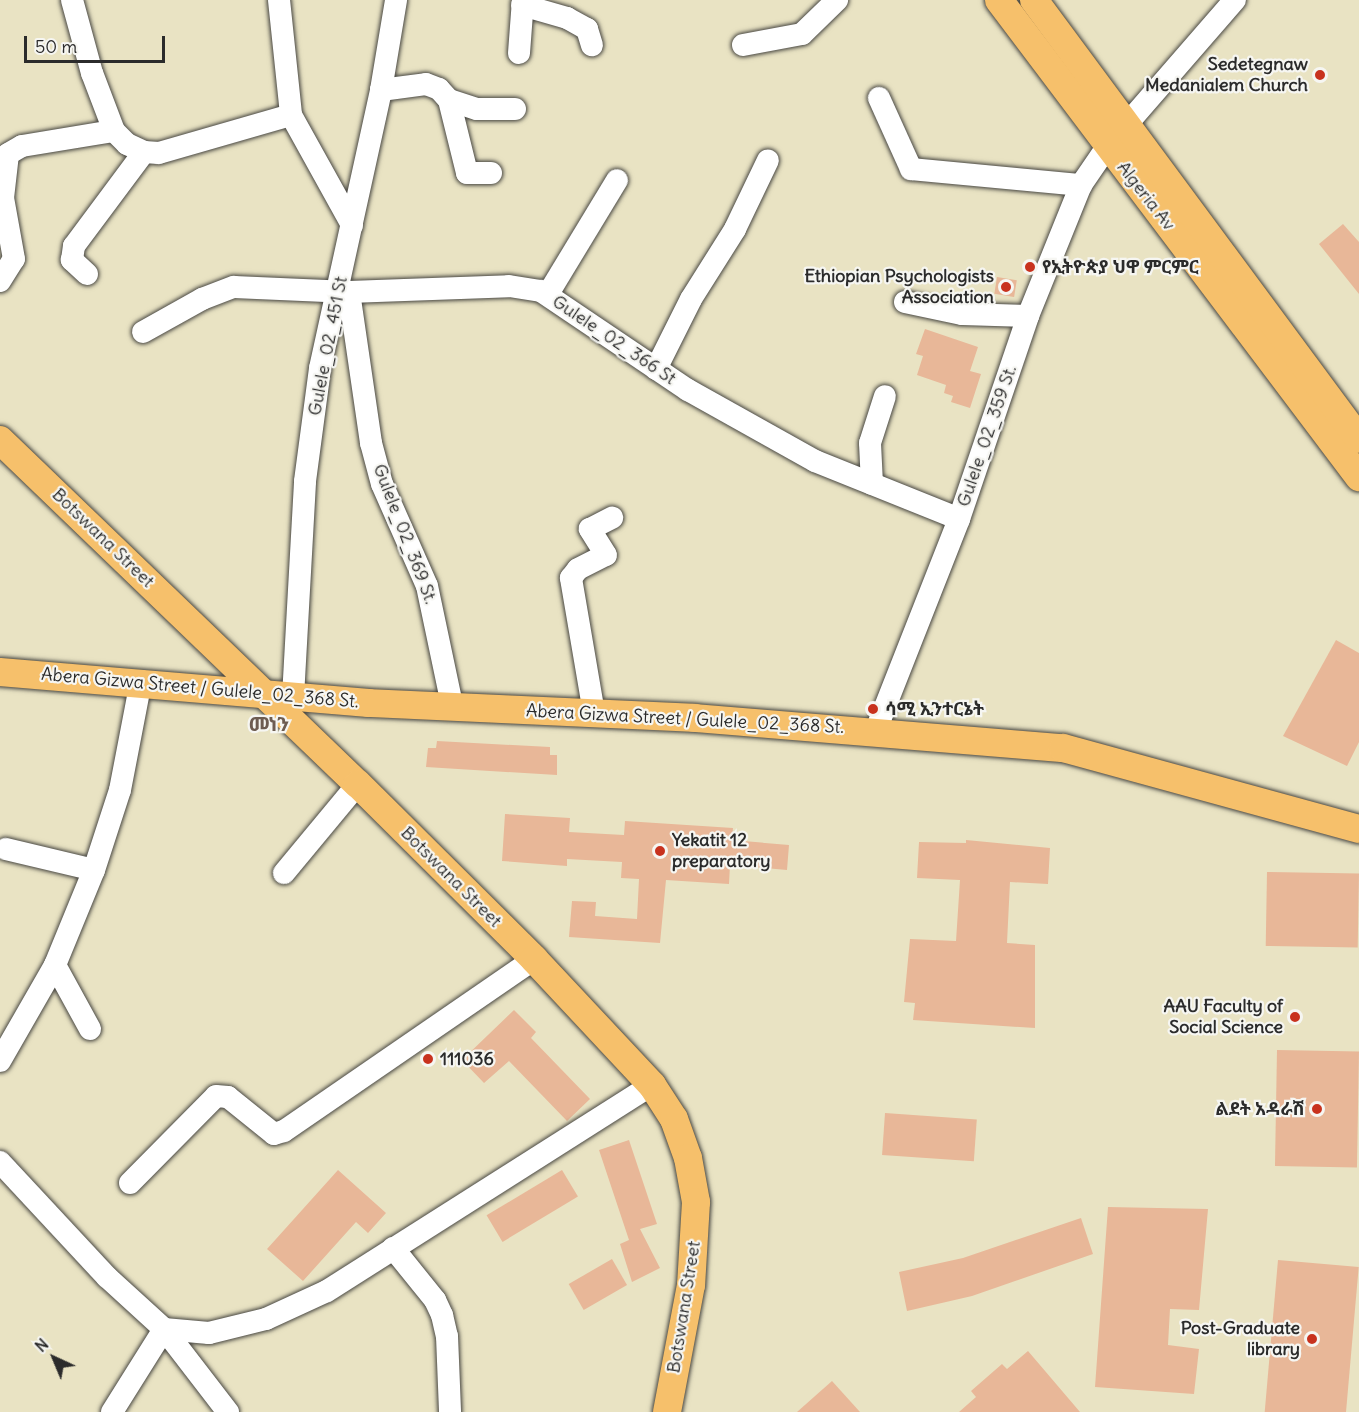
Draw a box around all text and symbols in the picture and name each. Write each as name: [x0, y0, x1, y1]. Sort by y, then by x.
scale bar: [27, 24, 168, 62]
text: 50 m: [35, 35, 77, 58]
place label: Sedetegnaw Medanialem Church: [1145, 54, 1308, 97]
marker: Sedetegnaw Medanialem Church: [1313, 68, 1327, 82]
street label: Algeria Av: [1112, 157, 1180, 235]
place label: የኢትዮጵያ ህዋ ምርምር: [1042, 256, 1199, 278]
marker: የኢትዮጵያ ህዋ ምርምር: [1023, 260, 1037, 274]
place label: Ethiopian Psychologists Association: [804, 266, 994, 308]
street label: Gulele_02_451 St: [304, 275, 352, 417]
marker: Ethiopian Psychologists Association: [999, 280, 1013, 294]
street label: Gulele_02_366 St: [548, 291, 680, 389]
street label: Gulele_02_359 St.: [953, 362, 1021, 510]
street label: Gulele_02_369 St.: [368, 461, 442, 607]
street label: Botswana Street: [47, 484, 159, 592]
street label: Abera Gizwa Street / Gulele_02_368 St.: [40, 663, 360, 713]
place label: ሳሚ ኢንተርኔት: [885, 698, 984, 720]
street label: Abera Gizwa Street / Gulele_02_368 St.: [525, 700, 845, 738]
marker: ሳሚ ኢንተርኔት: [866, 702, 880, 716]
district label: መነን: [249, 711, 289, 735]
street label: Botswana Street: [396, 822, 506, 932]
place label: Yekatit 12 preparatory: [672, 830, 770, 872]
marker: Yekatit 12 preparatory: [653, 844, 667, 858]
place label: AAU Faculty of Social Science: [1164, 996, 1283, 1038]
marker: AAU Faculty of Social Science: [1288, 1010, 1302, 1024]
place label: 111036: [440, 1048, 494, 1070]
marker: 111036: [421, 1052, 435, 1066]
place label: ልደት አዳራሽ: [1215, 1098, 1305, 1120]
marker: ልደት አዳራሽ: [1310, 1102, 1324, 1116]
street label: Botswana Street: [663, 1239, 705, 1375]
place label: Post-Graduate library: [1181, 1318, 1300, 1360]
north arrow: [24, 1328, 84, 1388]
marker: Post-Graduate library: [1305, 1332, 1319, 1346]
text: N: [31, 1334, 52, 1356]

